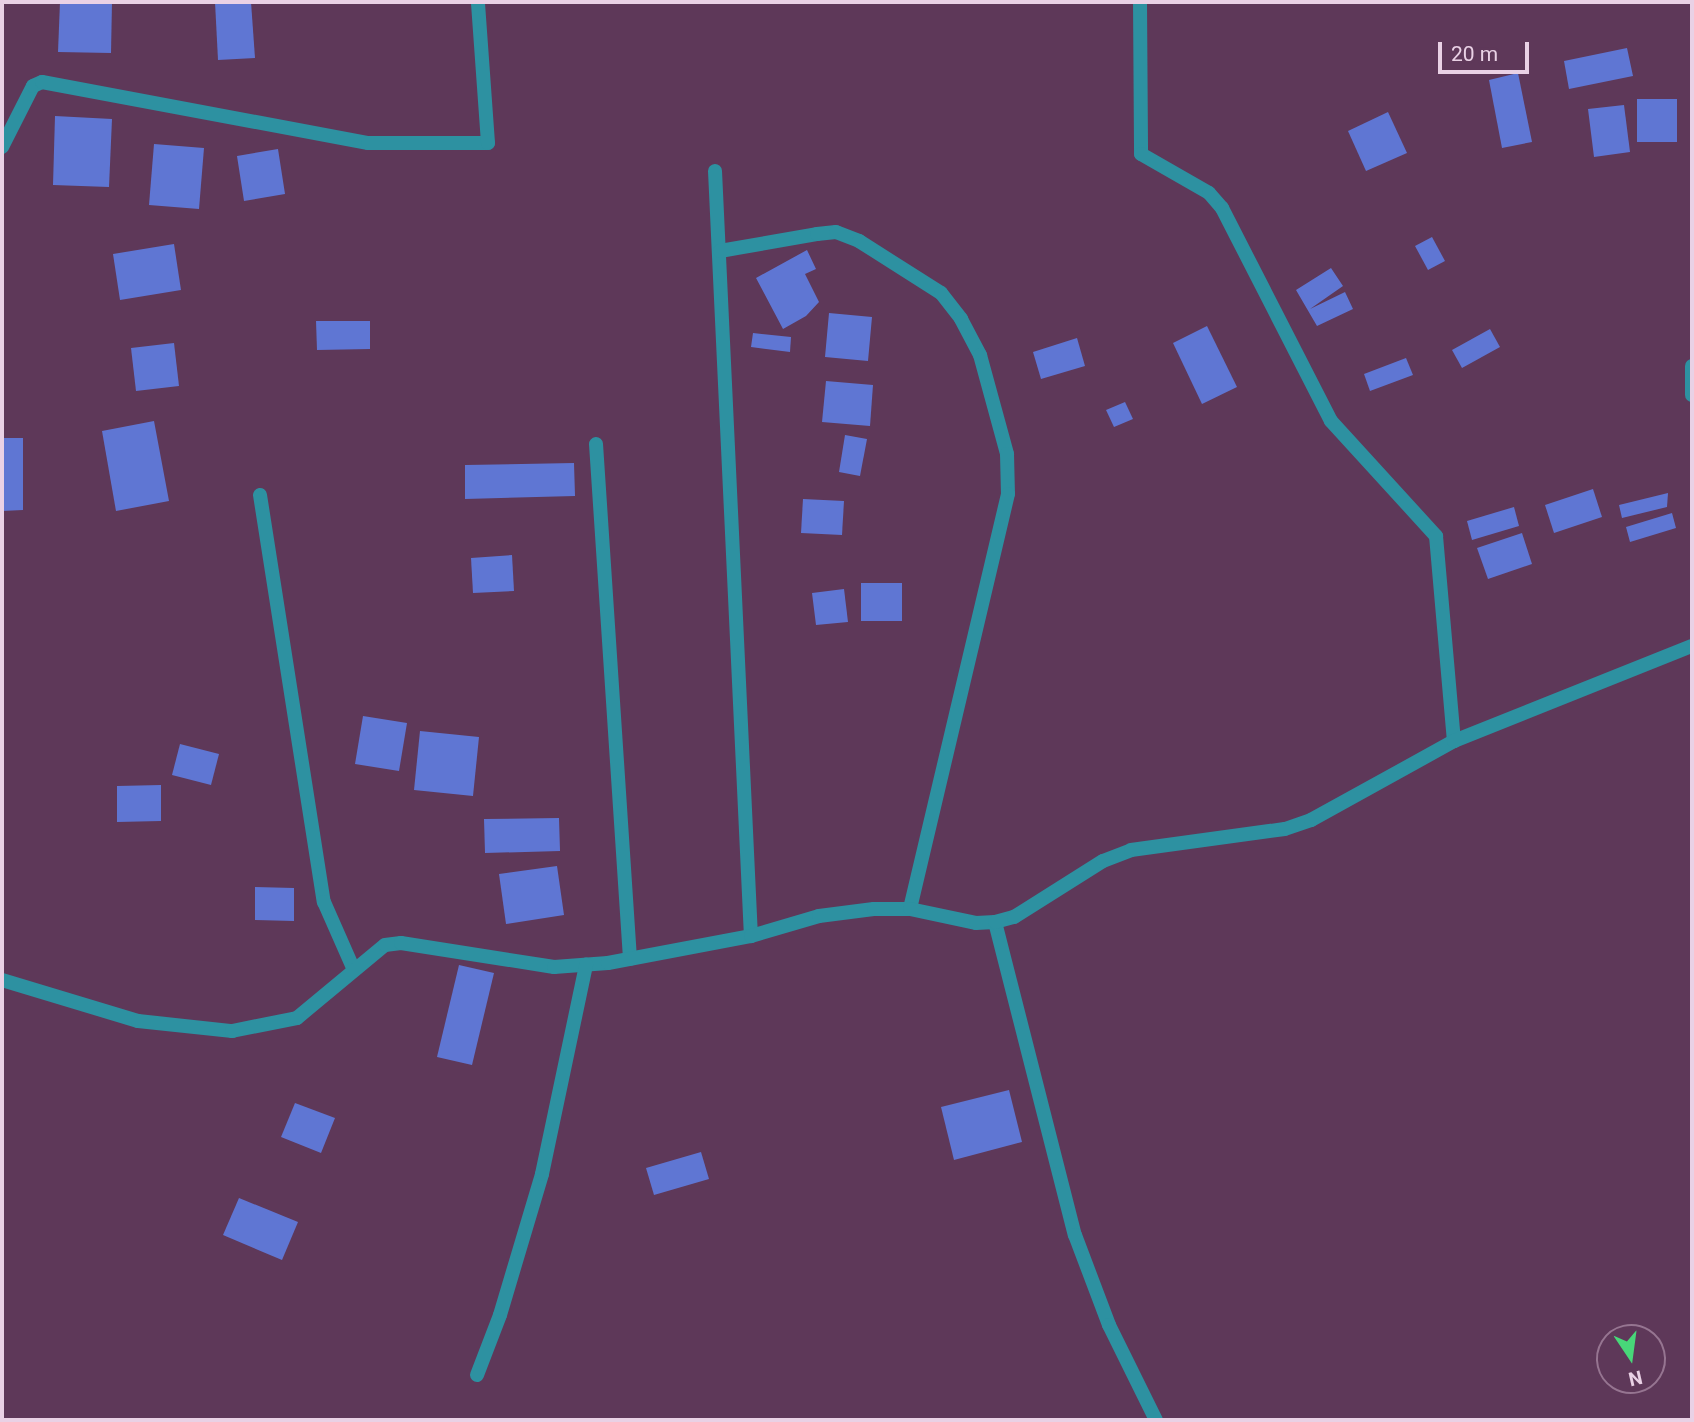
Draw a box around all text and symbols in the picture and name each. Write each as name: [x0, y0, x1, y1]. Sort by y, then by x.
scale bar: [1442, 28, 1533, 72]
text: 20 m: [1451, 42, 1498, 66]
north arrow: [1596, 1324, 1666, 1394]
text: N: [1626, 1365, 1645, 1391]

